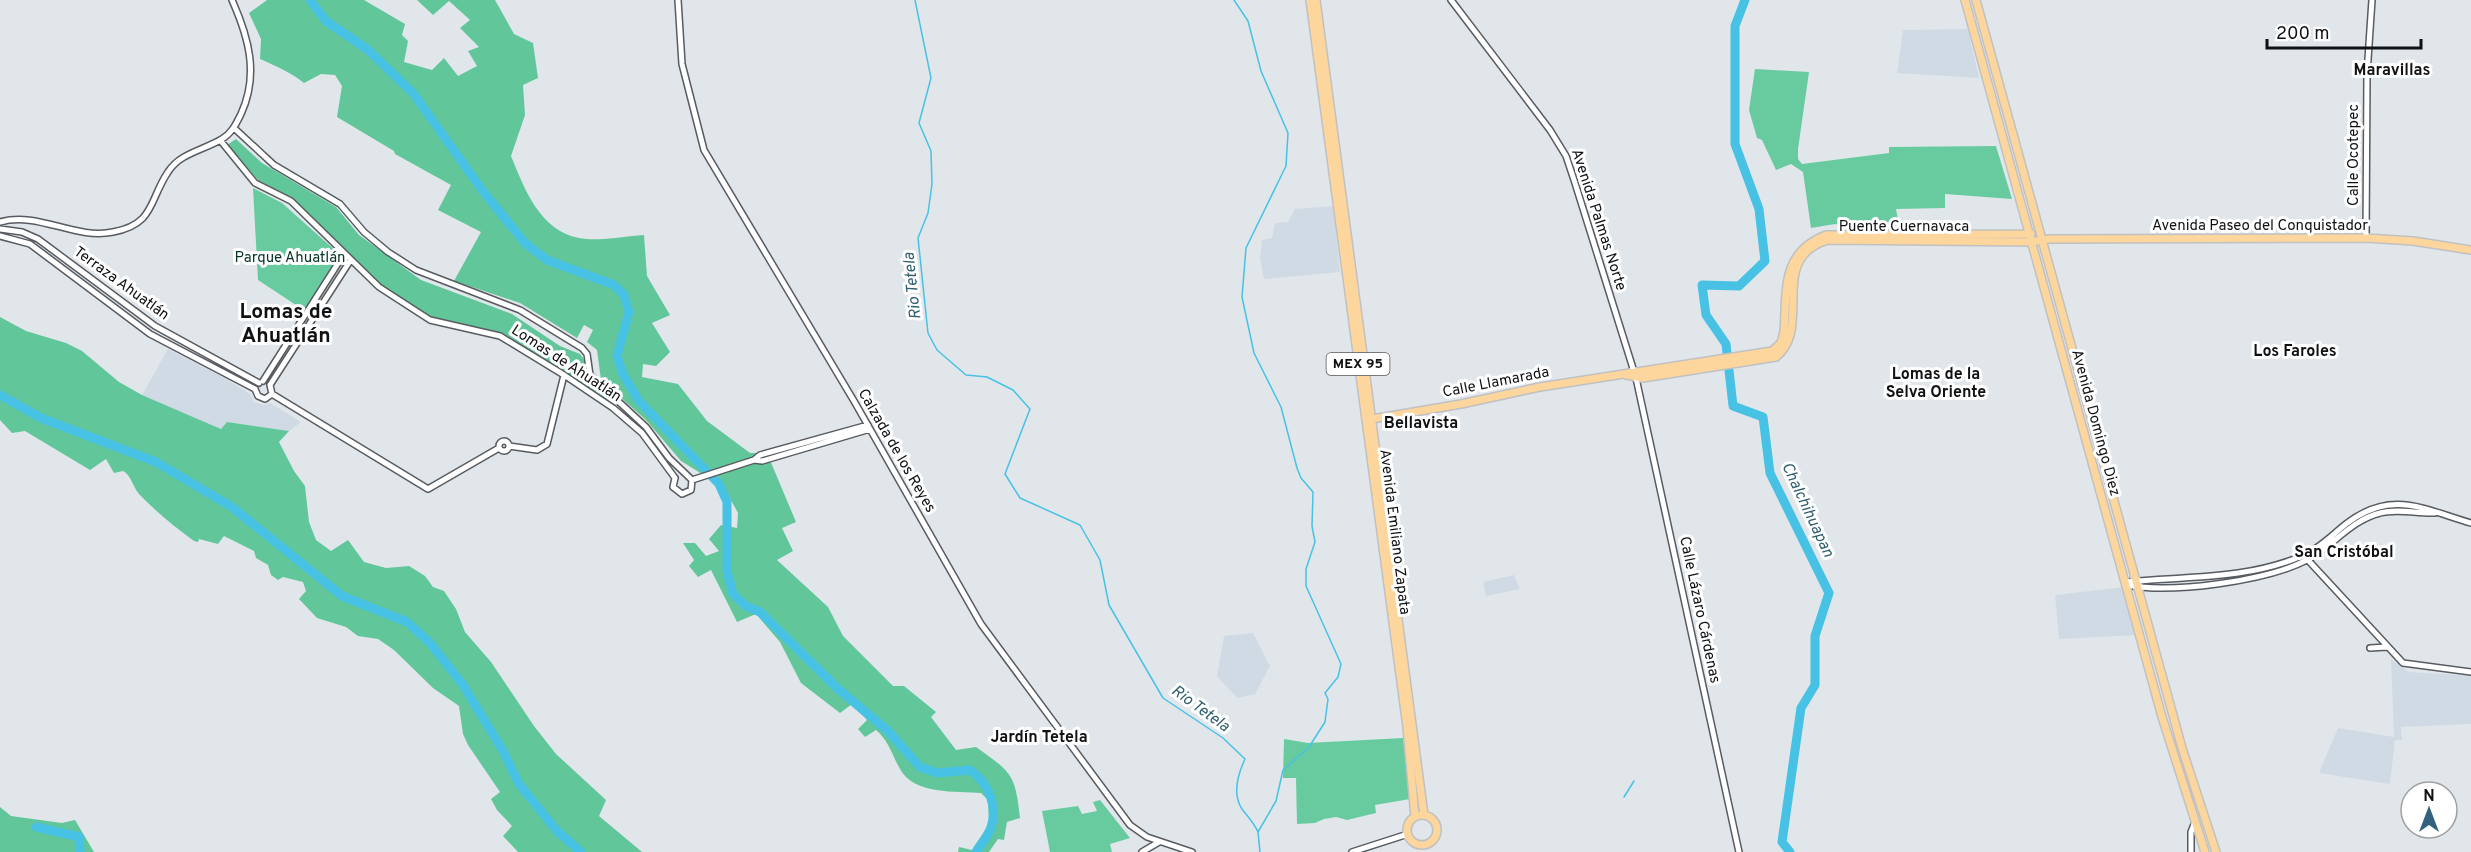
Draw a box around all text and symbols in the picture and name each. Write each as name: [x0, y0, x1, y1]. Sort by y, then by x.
scale bar: [2267, 12, 2422, 50]
text: 200 m: [2276, 23, 2329, 46]
district label: Maravillas: [2354, 61, 2431, 81]
street label: Calle Ocotepec: [2345, 104, 2364, 206]
street label: Avenida Palmas Norte: [1566, 147, 1630, 293]
street label: Avenida Paseo del Conquistador: [2152, 217, 2368, 236]
street label: Puente Cuernavaca: [1839, 218, 1969, 237]
street label: Terraza Ahuatlán: [69, 243, 173, 325]
park label: Parque Ahuatlán: [235, 249, 345, 268]
water label: Rio Tetela: [899, 251, 926, 321]
district label: Lomas de Ahuatlán: [239, 299, 333, 350]
street label: Lomas de Ahuatlán: [507, 321, 625, 407]
district label: Los Faroles: [2253, 342, 2337, 362]
street label: Avenida Domingo Diez: [2066, 348, 2124, 498]
road number: MEX 95: [1326, 353, 1390, 375]
street label: Calle Llamarada: [1441, 363, 1551, 403]
district label: Lomas de la Selva Oriente: [1886, 365, 1986, 403]
street label: Calzada de los Reyes: [853, 386, 939, 516]
district label: Bellavista: [1384, 414, 1458, 434]
street label: Avenida Emiliano Zapata: [1374, 448, 1414, 616]
water label: Chalchihuapan: [1776, 459, 1838, 561]
street label: Calle Lázaro Cárdenas: [1674, 535, 1724, 685]
district label: San Cristóbal: [2294, 543, 2394, 563]
water label: Rio Tetela: [1167, 681, 1234, 737]
district label: Jardín Tetela: [990, 728, 1088, 748]
north arrow: [2399, 780, 2459, 840]
text: N: [2423, 787, 2435, 807]

